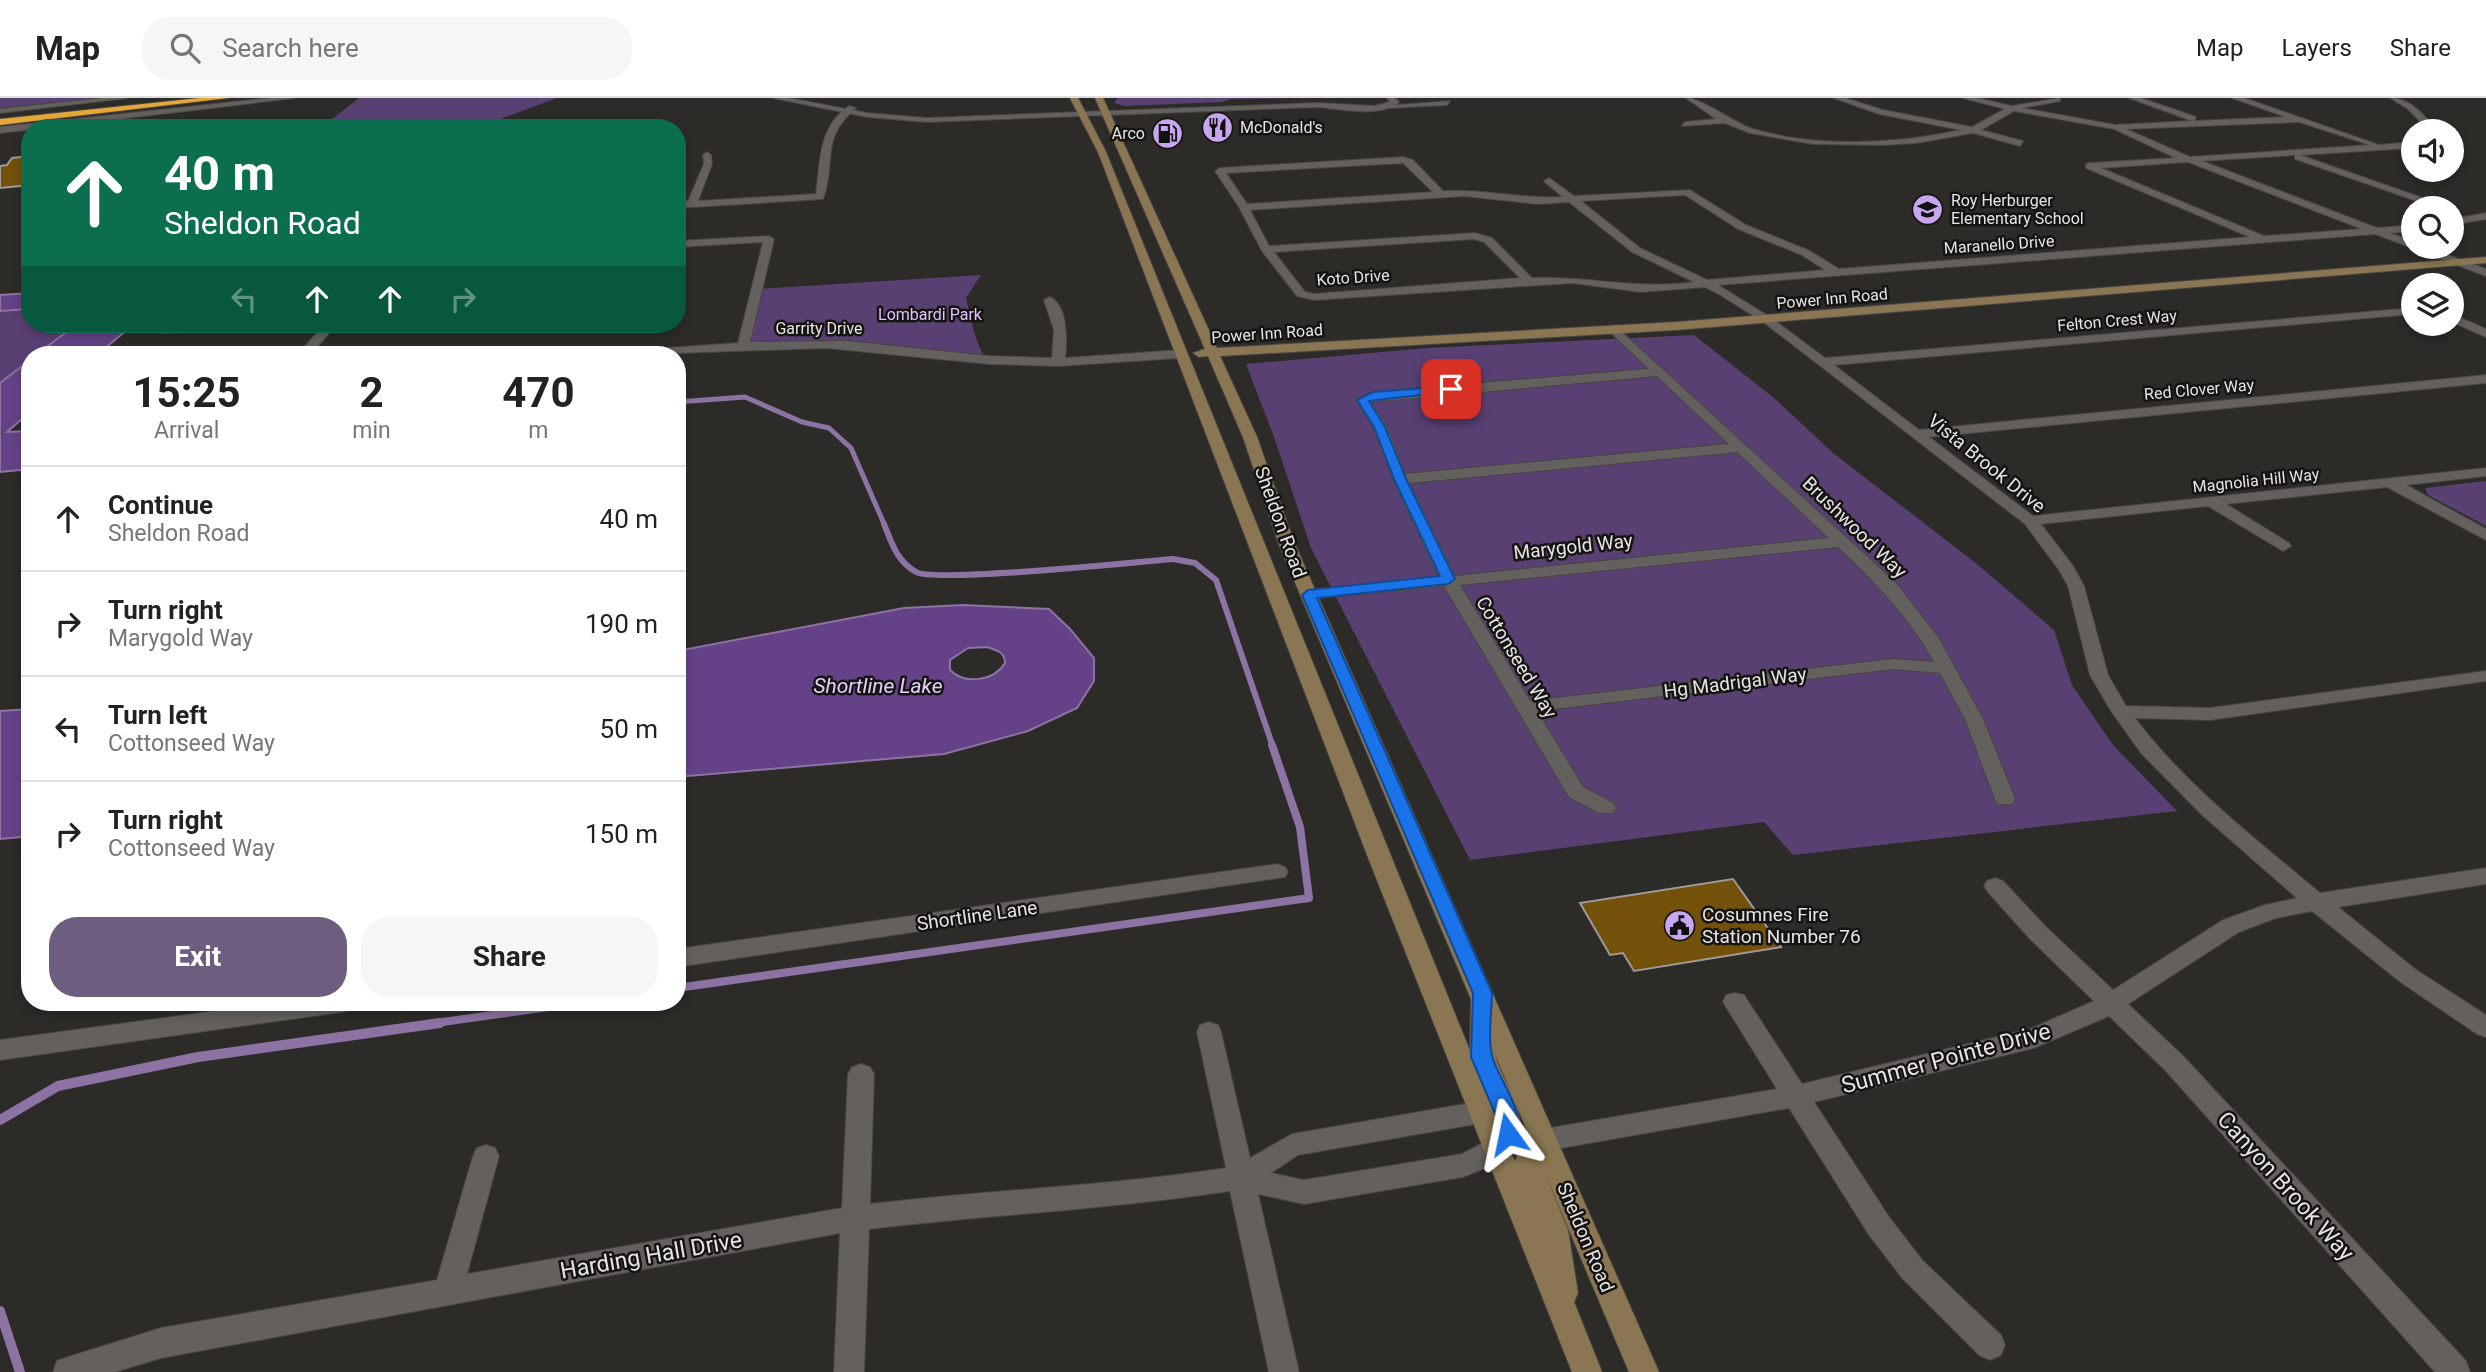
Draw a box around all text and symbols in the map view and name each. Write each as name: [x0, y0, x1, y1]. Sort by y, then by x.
search box: [142, 17, 632, 80]
text: Map: [35, 29, 100, 68]
icon: search: [166, 29, 204, 67]
text: Search here: [222, 33, 359, 63]
text: Map: [2196, 34, 2244, 62]
text: Layers: [2282, 34, 2352, 62]
text: Share: [2390, 34, 2451, 62]
restaurant icon: McDonald's: [1200, 110, 1234, 144]
fuel station icon: Arco: [1151, 116, 1185, 150]
place label: McDonald's: [1240, 118, 1323, 137]
map controls: [2401, 119, 2464, 336]
button: sound: [2401, 119, 2464, 182]
place label: Arco: [1112, 124, 1145, 143]
text: 40 m: [164, 145, 275, 202]
icon: ahead: [49, 147, 140, 238]
place label: Roy Herburger Elementary School: [1951, 191, 2084, 228]
school or university icon: Roy Herburger Elementary School: [1911, 192, 1945, 226]
button: search: [2401, 196, 2464, 259]
text: Sheldon Road: [164, 204, 361, 242]
street label: Maranello Drive: [1943, 231, 2055, 258]
street label: Koto Drive: [1316, 265, 1390, 290]
button: layers: [2401, 273, 2464, 336]
icon: left: [225, 280, 263, 318]
icon: ahead: [298, 280, 336, 318]
icon: ahead: [371, 280, 409, 318]
icon: right: [444, 280, 482, 318]
street label: Power Inn Road: [1776, 284, 1889, 313]
park label: Lombardi Park: [878, 305, 983, 324]
street label: Felton Crest Way: [2057, 306, 2178, 335]
street label: Garrity Drive: [775, 319, 863, 338]
street label: Power Inn Road: [1211, 320, 1323, 347]
pin: [1421, 359, 1481, 419]
text: 15:25: [133, 368, 241, 417]
text: 2: [359, 368, 384, 417]
text: 470: [502, 368, 575, 417]
icon: arrive: [1432, 370, 1470, 408]
street label: Red Clover Way: [2143, 375, 2255, 404]
street label: Vista Brook Drive: [1923, 409, 2050, 518]
text: Arrival: [154, 417, 219, 444]
text: min: [352, 417, 391, 444]
text: m: [528, 417, 548, 444]
street label: Sheldon Road: [1250, 463, 1311, 581]
street label: Magnolia Hill Way: [2192, 464, 2321, 497]
street label: Brushwood Way: [1798, 472, 1912, 583]
text: Continue: [108, 490, 213, 520]
icon: ahead: [49, 500, 87, 538]
text: 40 m: [600, 504, 658, 534]
text: Sheldon Road: [108, 520, 249, 547]
street label: Marygold Way: [1512, 529, 1634, 564]
street label: Cottonseed Way: [1471, 592, 1562, 722]
text: Turn right: [108, 595, 223, 625]
icon: right: [49, 605, 87, 643]
text: 190 m: [585, 609, 658, 639]
text: Marygold Way: [108, 625, 253, 652]
street label: Hg Madrigal Way: [1662, 662, 1808, 703]
water label: Shortline Lake: [813, 674, 943, 698]
text: Turn left: [108, 700, 207, 730]
icon: left: [49, 710, 87, 748]
text: 50 m: [600, 714, 658, 744]
text: Cottonseed Way: [108, 730, 275, 757]
text: Turn right: [108, 805, 223, 835]
icon: right: [49, 815, 87, 853]
text: 150 m: [585, 819, 658, 849]
text: Cottonseed Way: [108, 835, 275, 862]
street label: Shortline Lane: [915, 896, 1039, 935]
place label: Cosumnes Fire Station Number 76: [1702, 903, 1861, 948]
public building icon: Cosumnes Fire Station Number 76: [1662, 908, 1696, 942]
button: Exit: [49, 917, 347, 997]
button: Share: [361, 917, 658, 997]
street label: Summer Pointe Drive: [1839, 1018, 2054, 1099]
position arrow: [1471, 1097, 1545, 1171]
street label: Canyon Brook Way: [2212, 1106, 2360, 1266]
street label: Sheldon Road: [1552, 1179, 1619, 1295]
street label: Harding Hall Drive: [558, 1226, 744, 1285]

